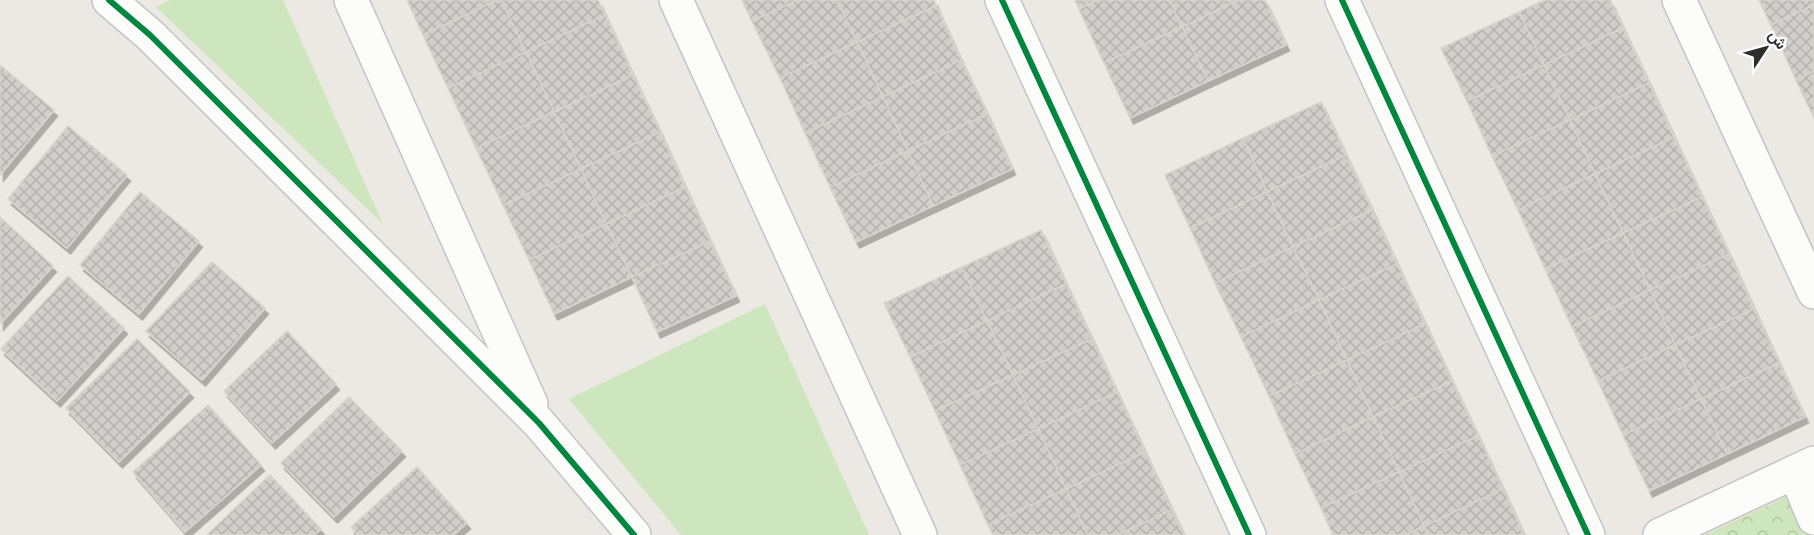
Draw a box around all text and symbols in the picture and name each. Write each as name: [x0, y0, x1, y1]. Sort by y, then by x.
north arrow: [1736, 18, 1796, 78]
text: ش: [1764, 26, 1792, 53]

